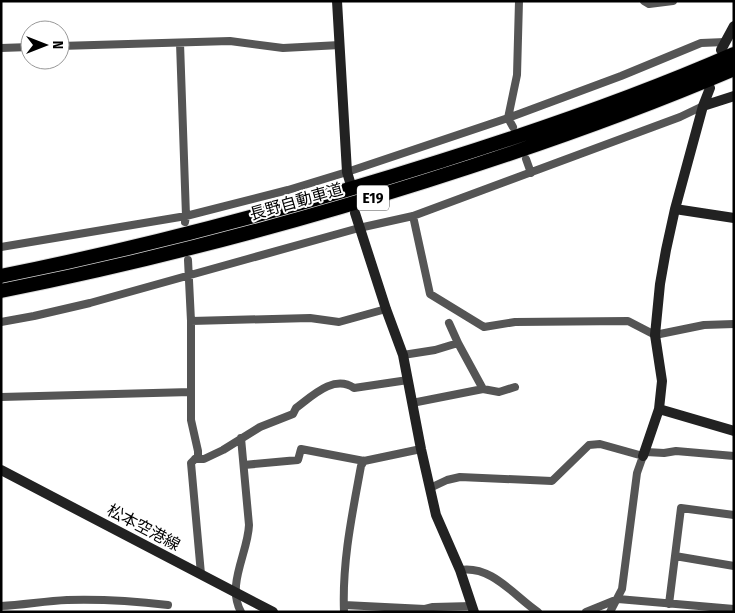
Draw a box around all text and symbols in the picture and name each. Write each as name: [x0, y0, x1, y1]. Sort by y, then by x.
north arrow: [20, 20, 70, 70]
text: N: [49, 41, 66, 49]
street label: 長野自動車道: [247, 179, 345, 224]
road number: E19: [357, 186, 389, 210]
street label: 松本空港線: [104, 500, 184, 555]

